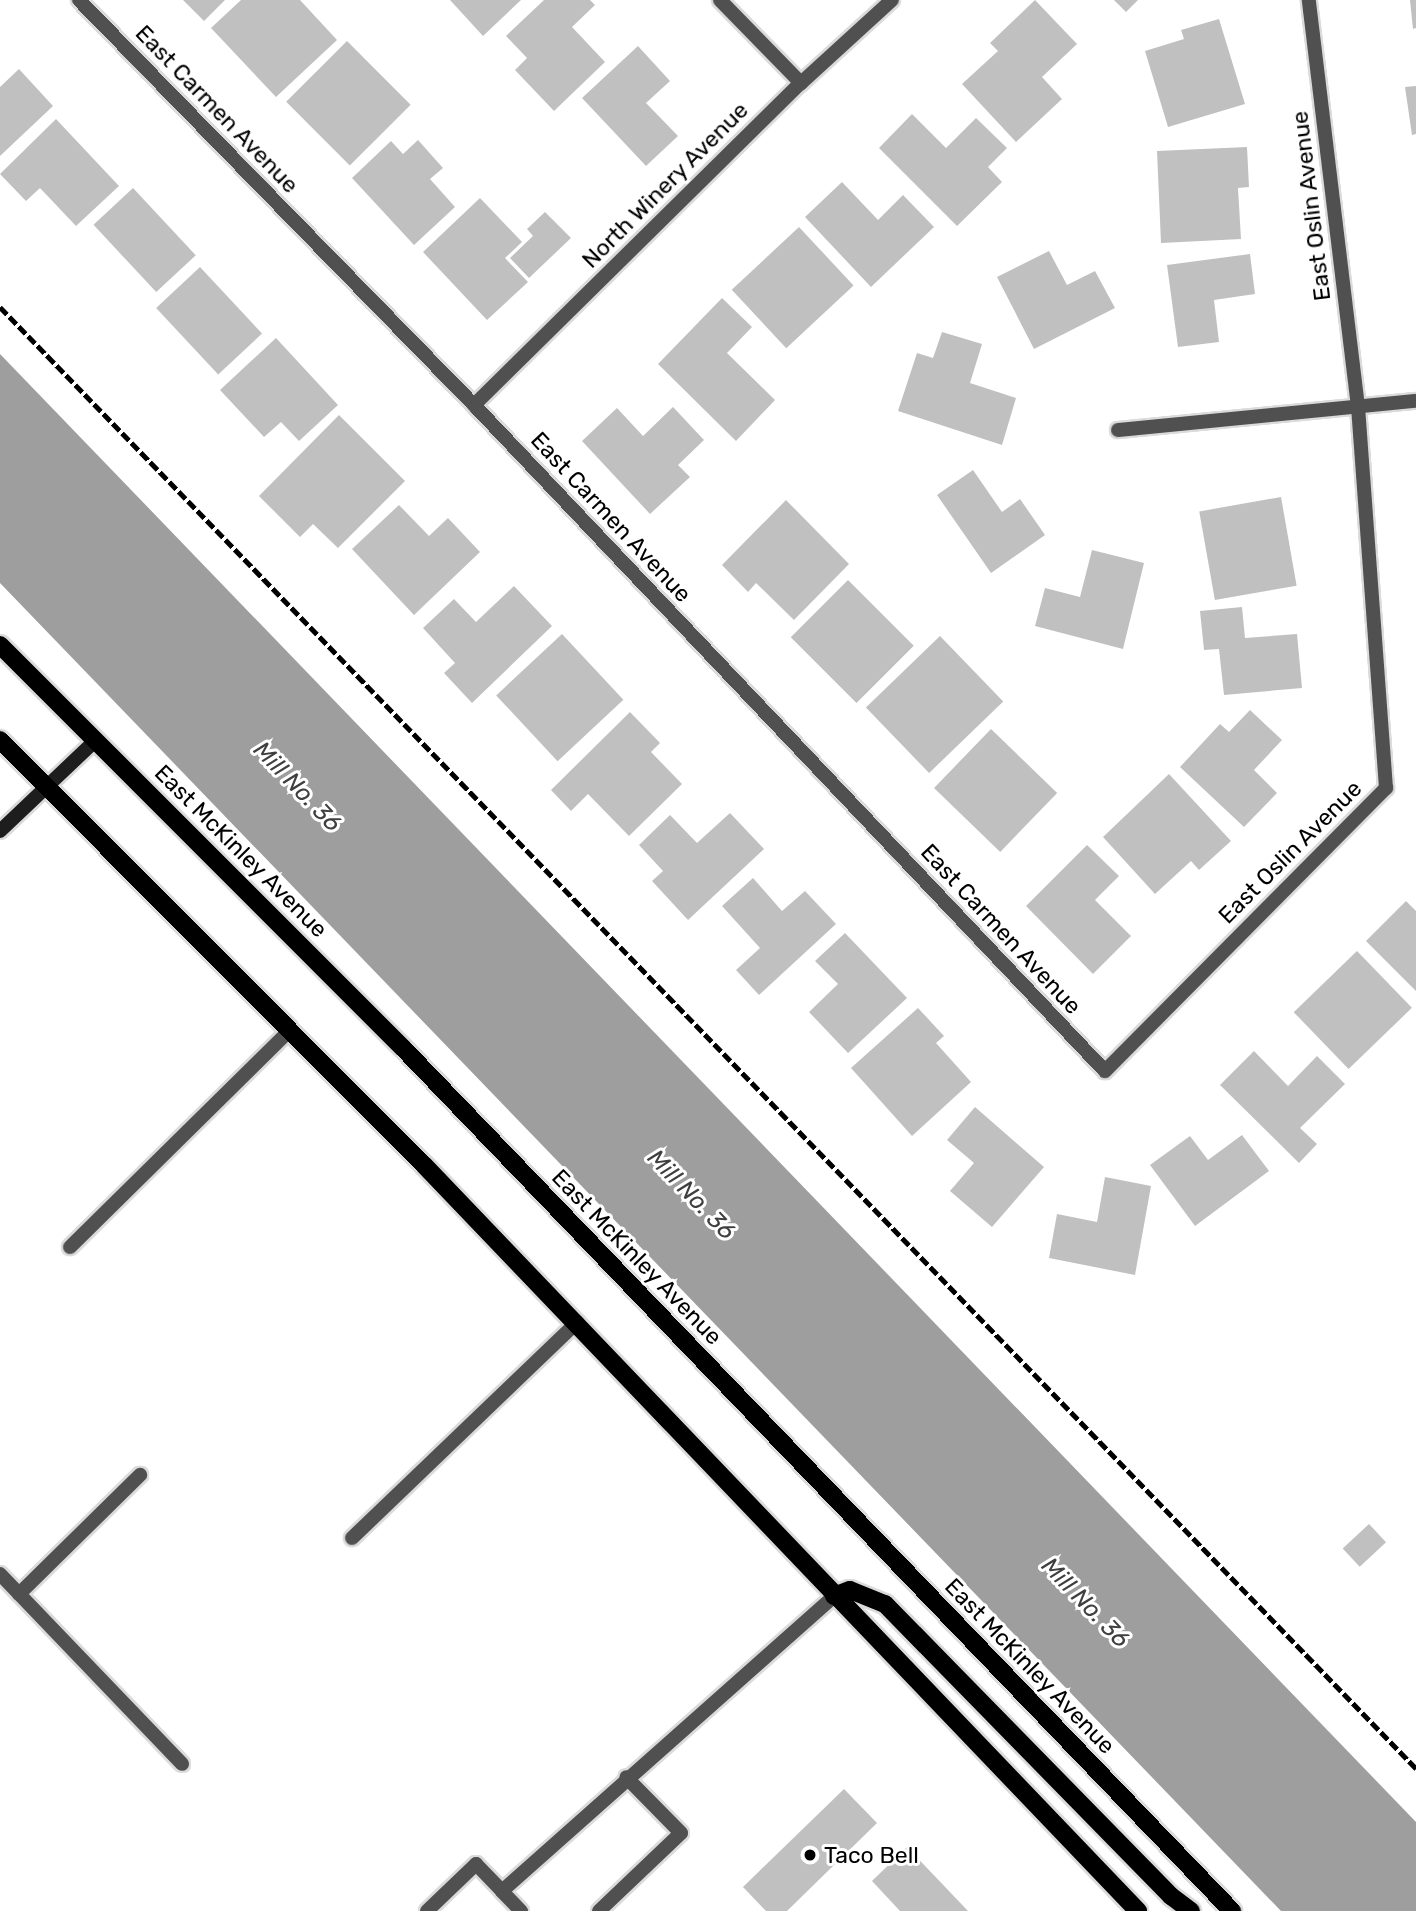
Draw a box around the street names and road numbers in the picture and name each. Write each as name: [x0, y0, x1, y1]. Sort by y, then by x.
street label: East Carmen Avenue: [130, 19, 304, 199]
street label: North Winery Avenue: [576, 96, 754, 274]
street label: East Oslin Avenue: [1286, 109, 1336, 303]
street label: East Carmen Avenue: [525, 426, 697, 608]
street label: East McKinley Avenue: [148, 758, 334, 944]
street label: East Oslin Avenue: [1213, 775, 1367, 929]
street label: East Carmen Avenue: [915, 838, 1087, 1020]
street label: East McKinley Avenue: [546, 1163, 728, 1351]
street label: East McKinley Avenue: [939, 1572, 1121, 1760]

